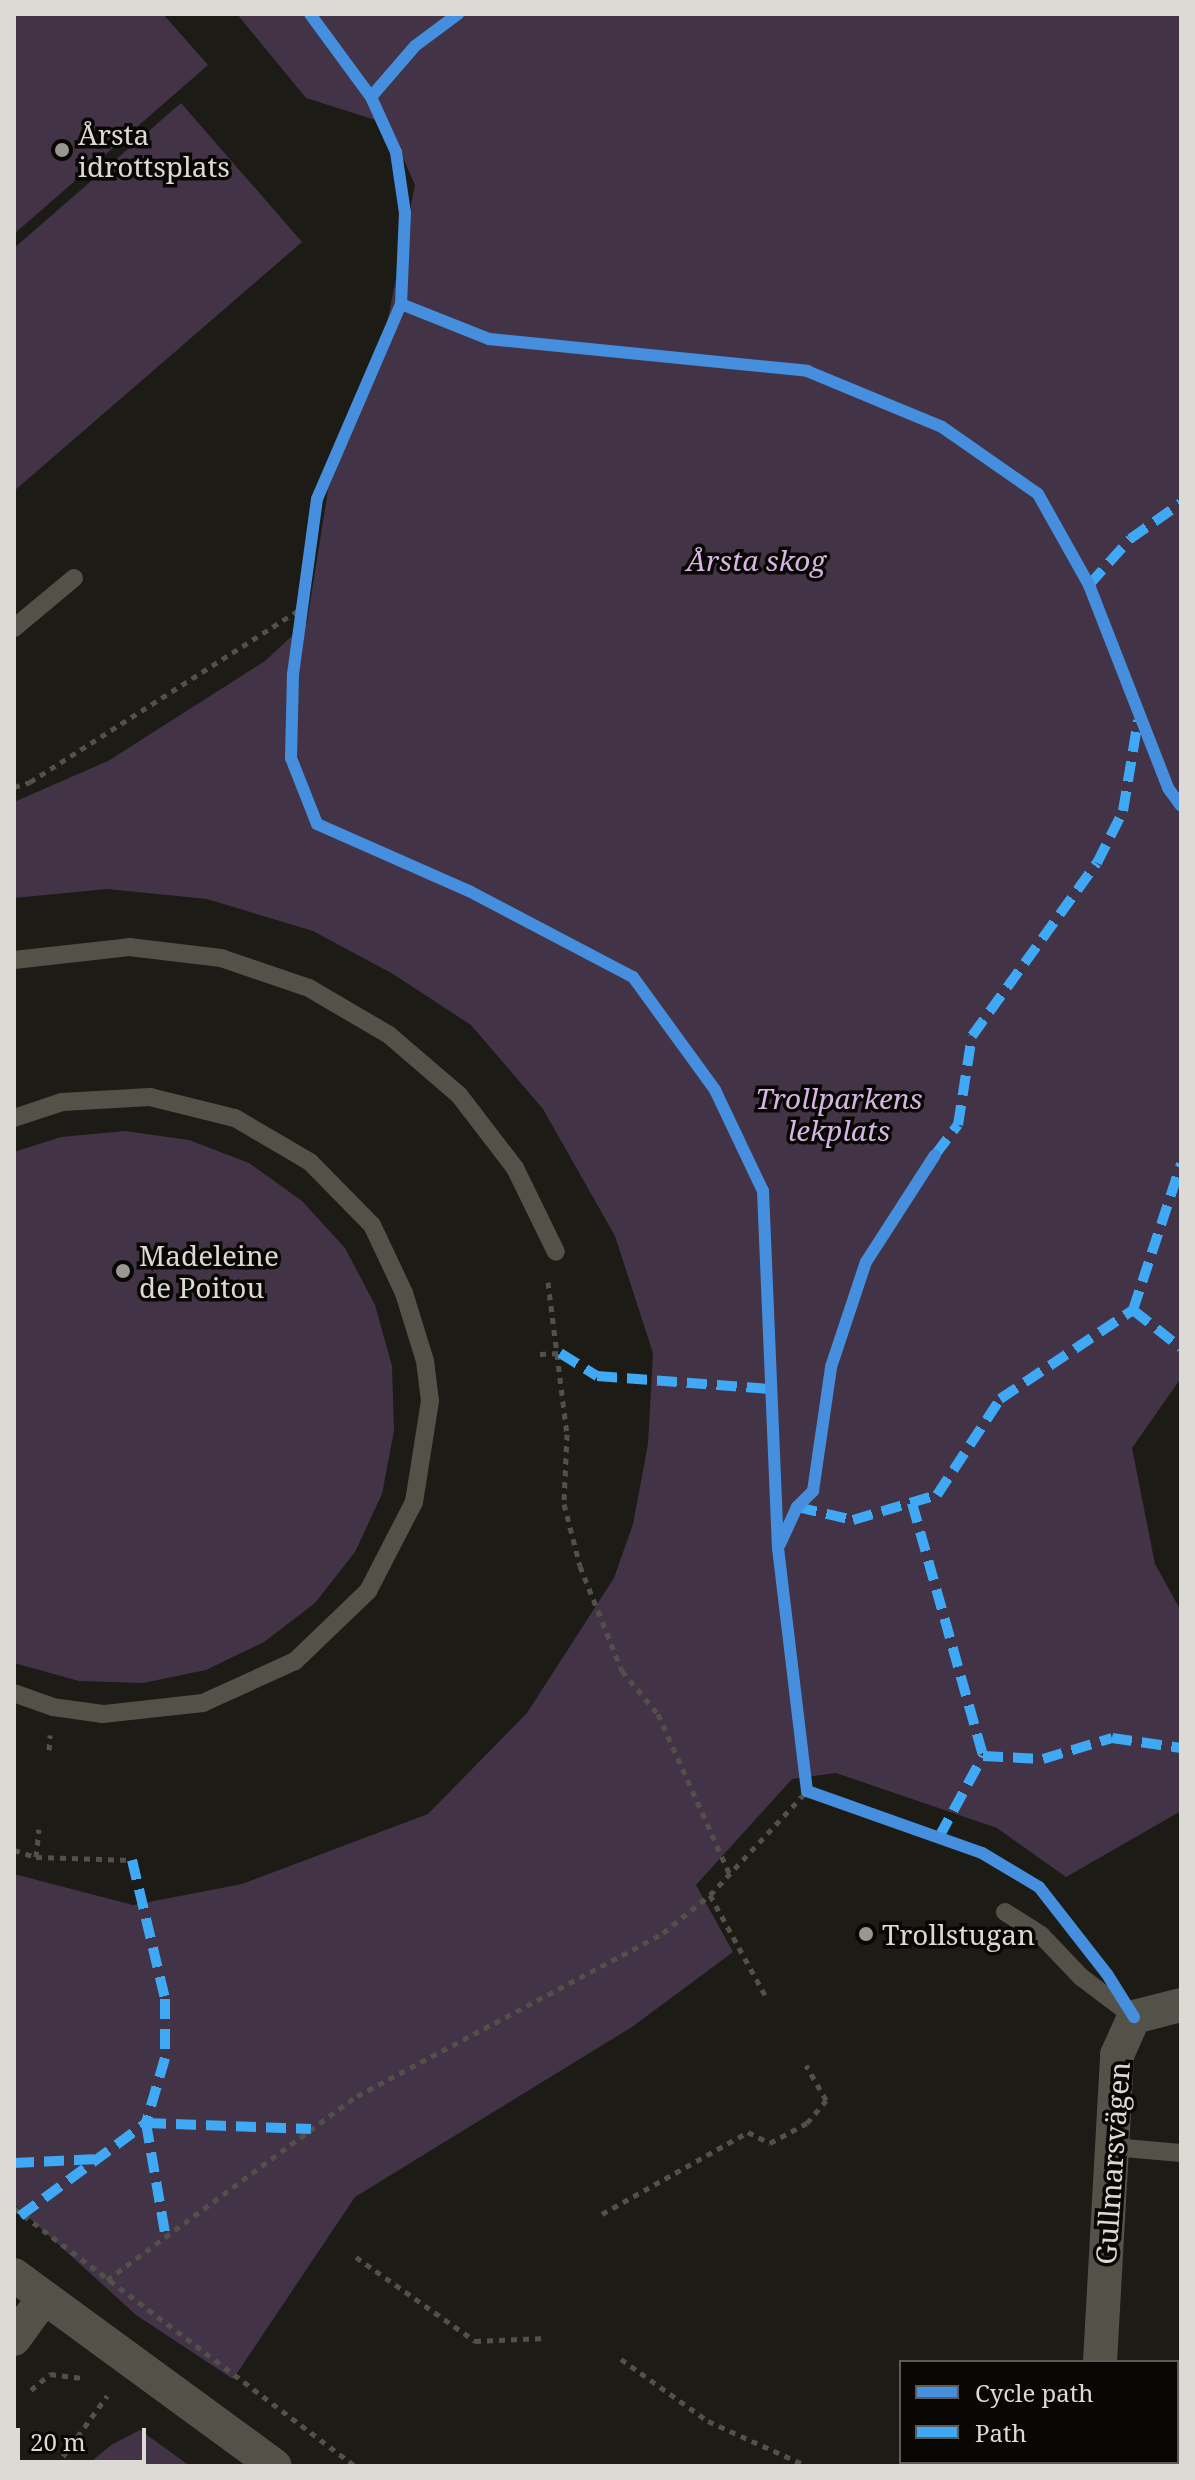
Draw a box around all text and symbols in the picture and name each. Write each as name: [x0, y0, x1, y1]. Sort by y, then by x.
place label: Årsta idrottsplats: [78, 117, 230, 183]
marker: Årsta idrottsplats: [53, 141, 71, 159]
park label: Årsta skog: [686, 543, 826, 577]
park label: Trollparkens lekplats: [755, 1081, 923, 1147]
place label: Madeleine de Poitou: [139, 1238, 279, 1304]
marker: Madeleine de Poitou: [114, 1262, 132, 1280]
place label: Trollstugan: [882, 1917, 1035, 1951]
marker: Trollstugan: [857, 1925, 875, 1943]
street label: Gullmarsvägen: [1088, 2060, 1136, 2266]
legend: [899, 2360, 1179, 2464]
text: Cycle path: [975, 2376, 1094, 2409]
scale bar: [20, 2412, 150, 2462]
text: Path: [975, 2416, 1027, 2449]
text: 20 m: [30, 2425, 86, 2458]

